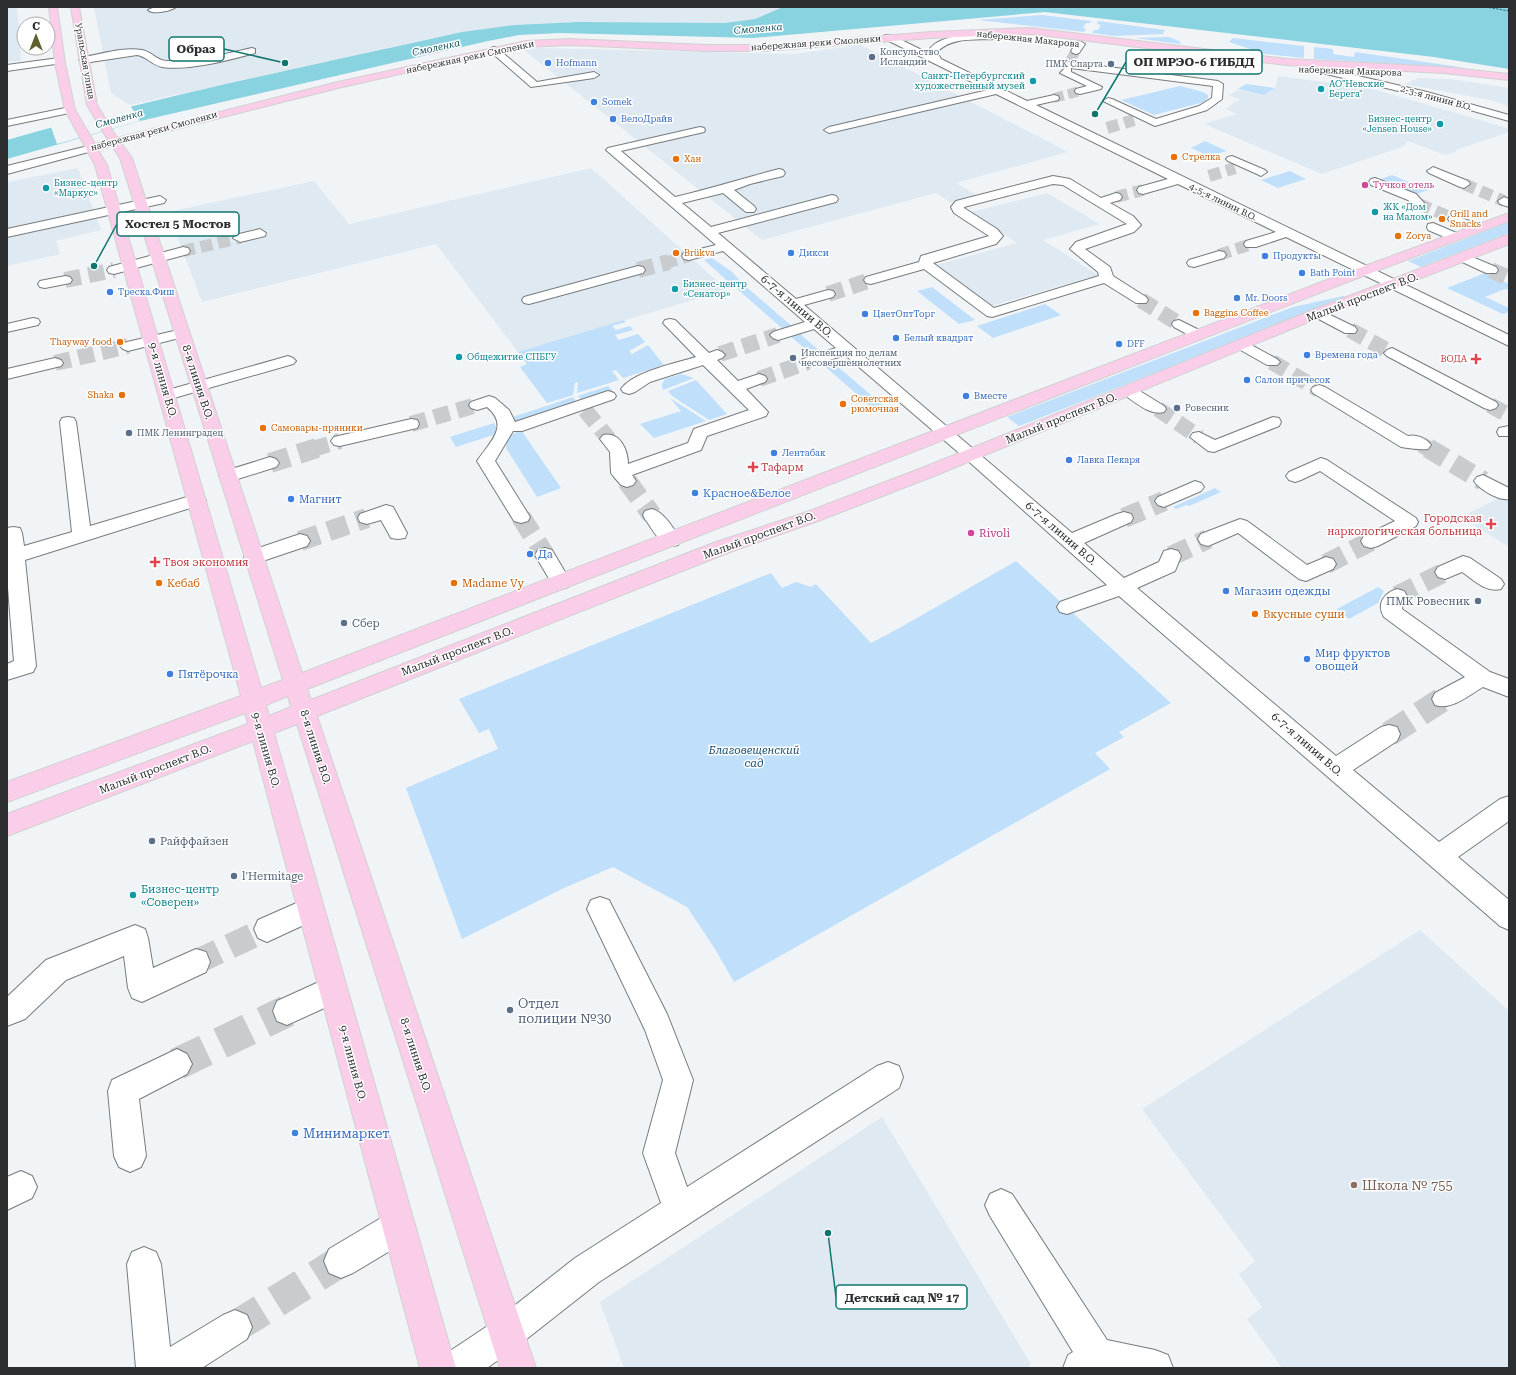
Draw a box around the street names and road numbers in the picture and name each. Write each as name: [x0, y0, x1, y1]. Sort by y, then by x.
street label: Уральская улица: [73, 22, 97, 100]
street label: набережная Макарова: [976, 29, 1080, 49]
street label: набережная реки Смоленки: [750, 33, 882, 53]
street label: набережная реки Смоленки: [405, 39, 535, 75]
street label: набережная Макарова: [1298, 64, 1402, 78]
street label: 2-3-я линии В.О.: [1399, 84, 1473, 112]
street label: набережная реки Смоленки: [90, 109, 218, 153]
street label: 4-5-я линии В.О.: [1188, 181, 1258, 223]
street label: Малый проспект В.О.: [1304, 270, 1420, 325]
street label: 6-7-я линии В.О.: [758, 272, 835, 340]
street label: 9-я линия В.О.: [146, 341, 180, 420]
street label: 8-я линия В.О.: [179, 343, 216, 421]
street label: Малый проспект В.О.: [1004, 390, 1119, 447]
street label: 6-7-я линии В.О.: [1022, 499, 1099, 568]
street label: Малый проспект В.О.: [701, 509, 817, 562]
street label: Малый проспект В.О.: [399, 624, 515, 679]
street label: 8-я линия В.О.: [297, 708, 334, 786]
street label: 6-7-я линии В.О.: [1268, 710, 1345, 779]
street label: 9-я линия В.О.: [249, 711, 283, 790]
street label: Малый проспект В.О.: [97, 742, 213, 797]
street label: 8-я линия В.О.: [397, 1016, 434, 1094]
street label: 9-я линия В.О.: [336, 1024, 369, 1103]

